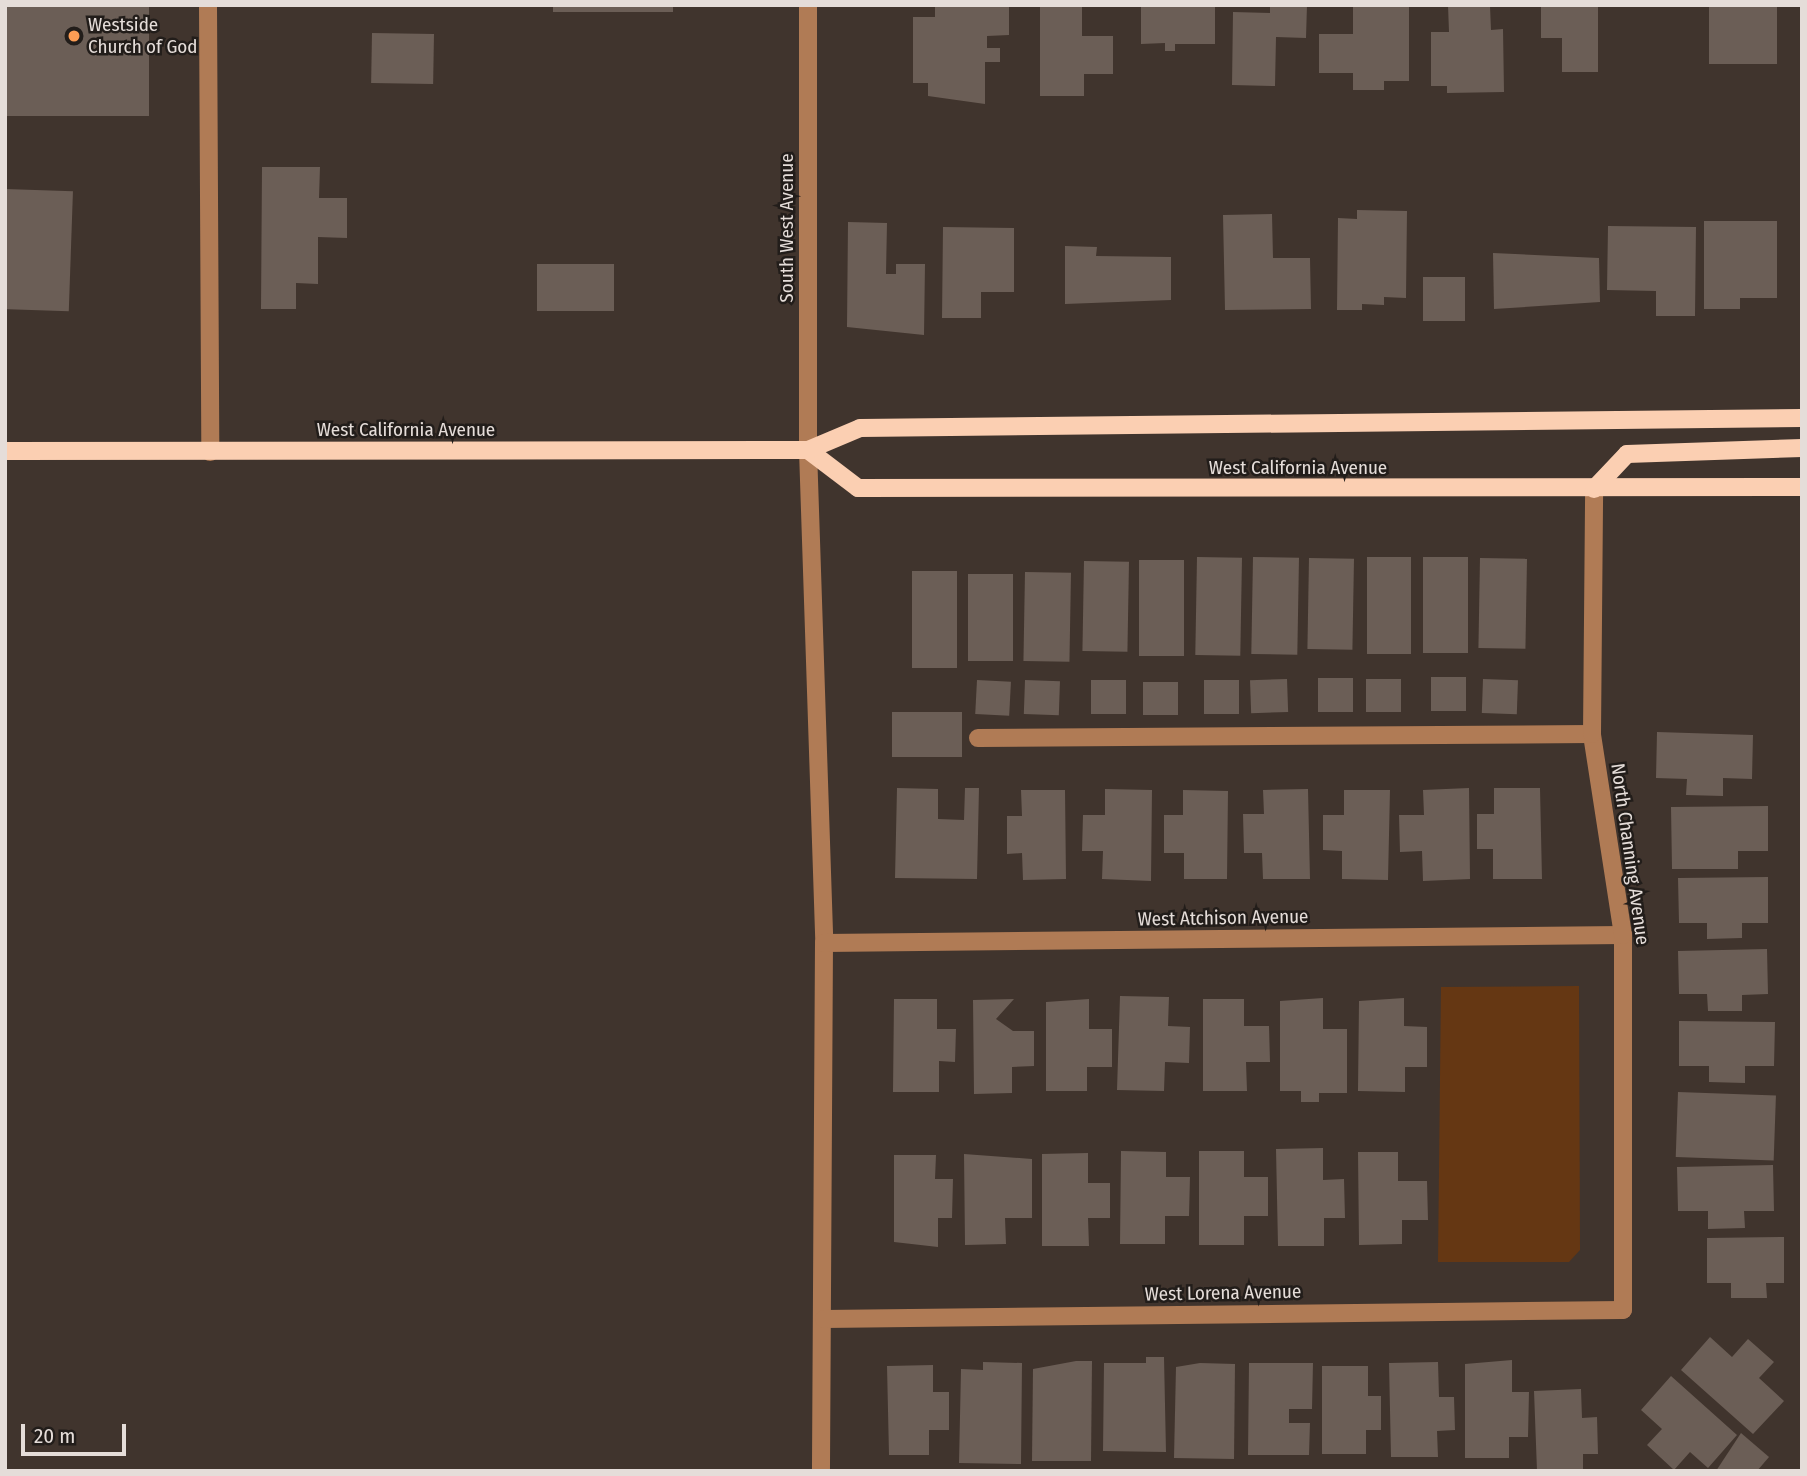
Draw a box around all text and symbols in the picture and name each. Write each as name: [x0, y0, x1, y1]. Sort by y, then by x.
place label: Westside Church of God: [88, 14, 197, 58]
marker: Westside Church of God: [66, 28, 82, 44]
street label: South West Avenue: [776, 153, 798, 303]
street label: West California Avenue: [317, 419, 495, 441]
street label: West California Avenue: [1209, 457, 1387, 479]
street label: North Channing Avenue: [1606, 762, 1654, 946]
street label: West Atchison Avenue: [1137, 905, 1309, 931]
street label: West Lorena Avenue: [1145, 1280, 1301, 1306]
scale bar: [24, 1410, 130, 1454]
text: 20 m: [34, 1423, 75, 1449]

